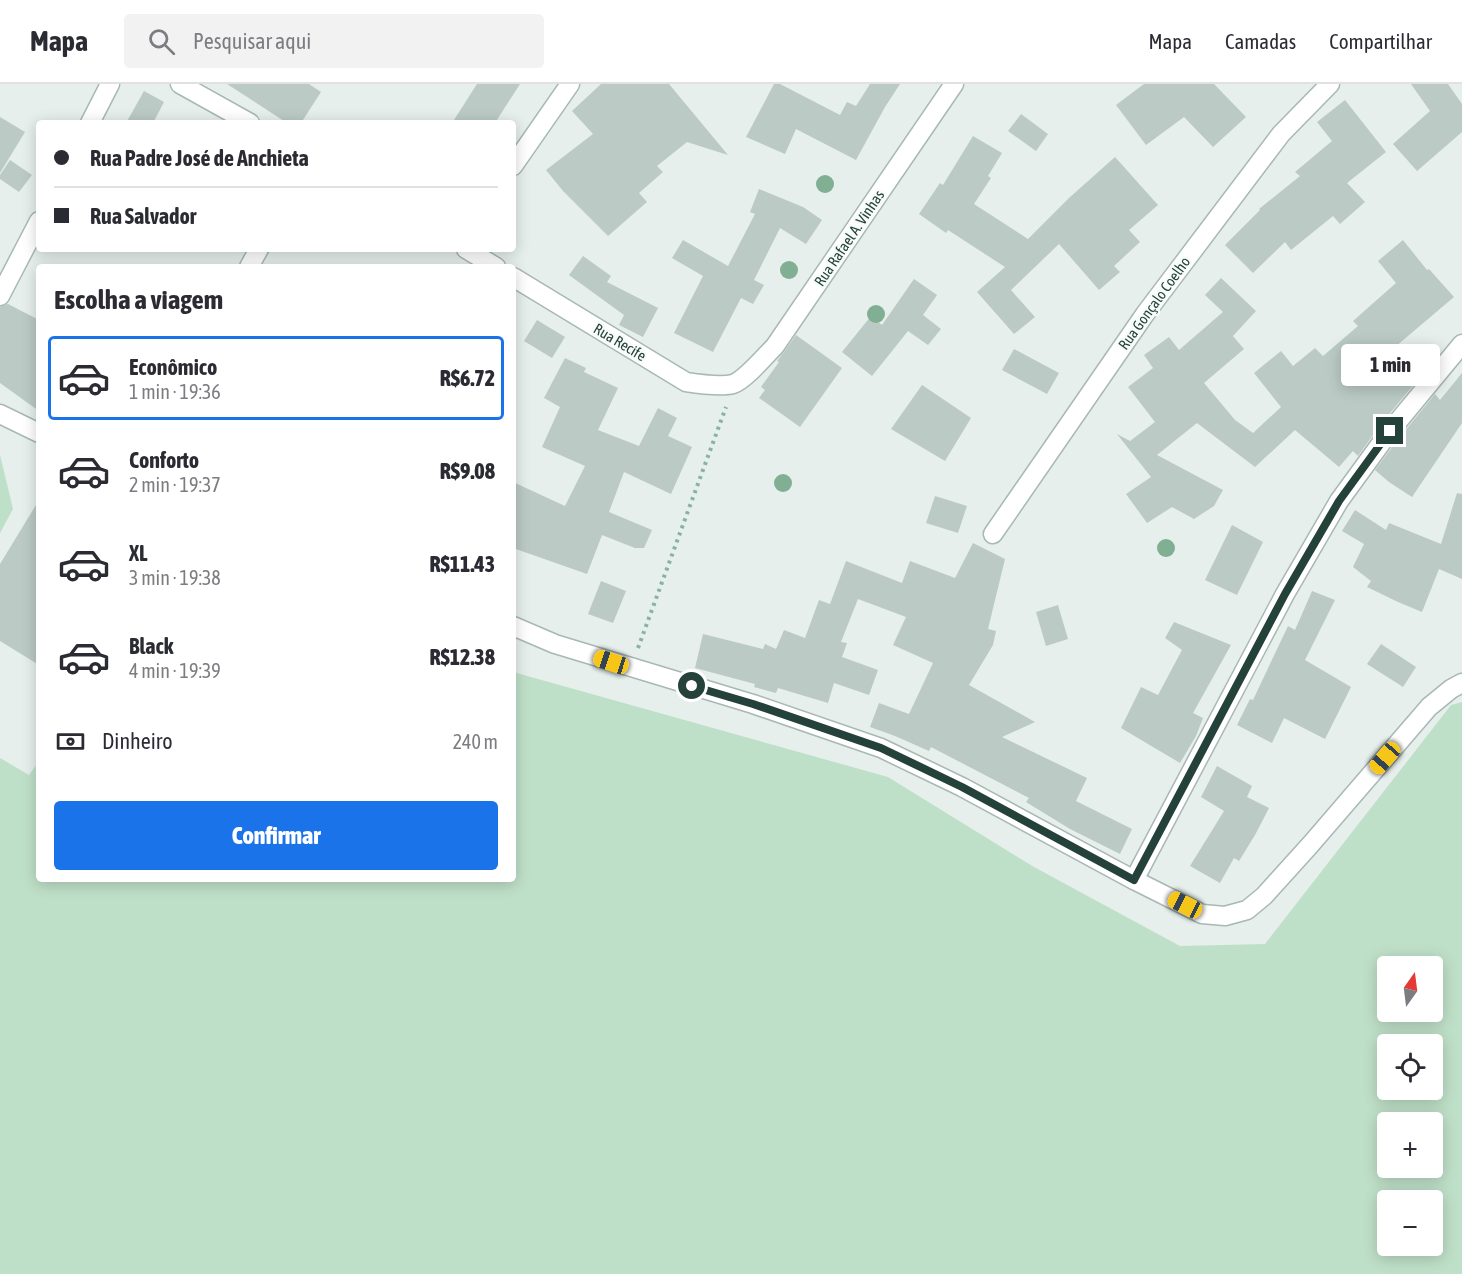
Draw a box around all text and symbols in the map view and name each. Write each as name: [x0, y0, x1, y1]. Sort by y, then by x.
search box: [124, 14, 544, 68]
text: Mapa: [30, 25, 88, 57]
icon: search: [145, 25, 178, 58]
text: Pesquisar aqui: [193, 28, 311, 54]
text: Mapa: [1148, 29, 1192, 53]
text: Camadas: [1225, 29, 1296, 53]
text: Compartilhar: [1329, 29, 1432, 53]
text: Rua Padre José de Anchieta: [90, 145, 309, 171]
street label: Rua Rafael A. Vinhas: [811, 187, 887, 289]
text: Rua Salvador: [90, 203, 196, 229]
street label: Rua Gonçalo Coelho: [1115, 253, 1193, 353]
text: Escolha a viagem: [54, 284, 223, 315]
street label: Rua Recife: [591, 320, 649, 364]
callout: 1 min: [1340, 344, 1440, 386]
icon: car: [57, 351, 111, 405]
text: 1 min: [1370, 353, 1411, 376]
text: Econômico: [129, 354, 217, 380]
text: R$6.72: [440, 365, 495, 391]
text: 1 min · 19:36: [129, 380, 221, 403]
route end: [1376, 417, 1403, 444]
icon: car: [57, 444, 111, 498]
text: Conforto: [129, 447, 199, 473]
text: R$9.08: [440, 458, 495, 484]
text: 2 min · 19:37: [129, 473, 221, 496]
icon: car: [57, 537, 111, 591]
text: XL: [129, 540, 147, 566]
text: R$11.43: [429, 551, 495, 577]
text: 3 min · 19:38: [129, 566, 221, 589]
icon: car: [57, 630, 111, 684]
text: Black: [129, 633, 173, 659]
text: R$12.38: [429, 644, 495, 670]
car: [591, 648, 631, 676]
text: 4 min · 19:39: [129, 659, 221, 682]
route start: [678, 672, 705, 699]
icon: cash: [54, 725, 87, 758]
text: Dinheiro: [102, 728, 173, 754]
text: 240 m: [453, 730, 498, 753]
car: [1366, 739, 1404, 777]
button: Confirmar: [54, 801, 498, 870]
car: [1165, 889, 1205, 921]
north arrow: [1377, 956, 1443, 1022]
map controls: [1377, 956, 1443, 1256]
button: locate: [1377, 1034, 1443, 1100]
button: +: [1377, 1112, 1443, 1178]
button: −: [1377, 1190, 1443, 1256]

